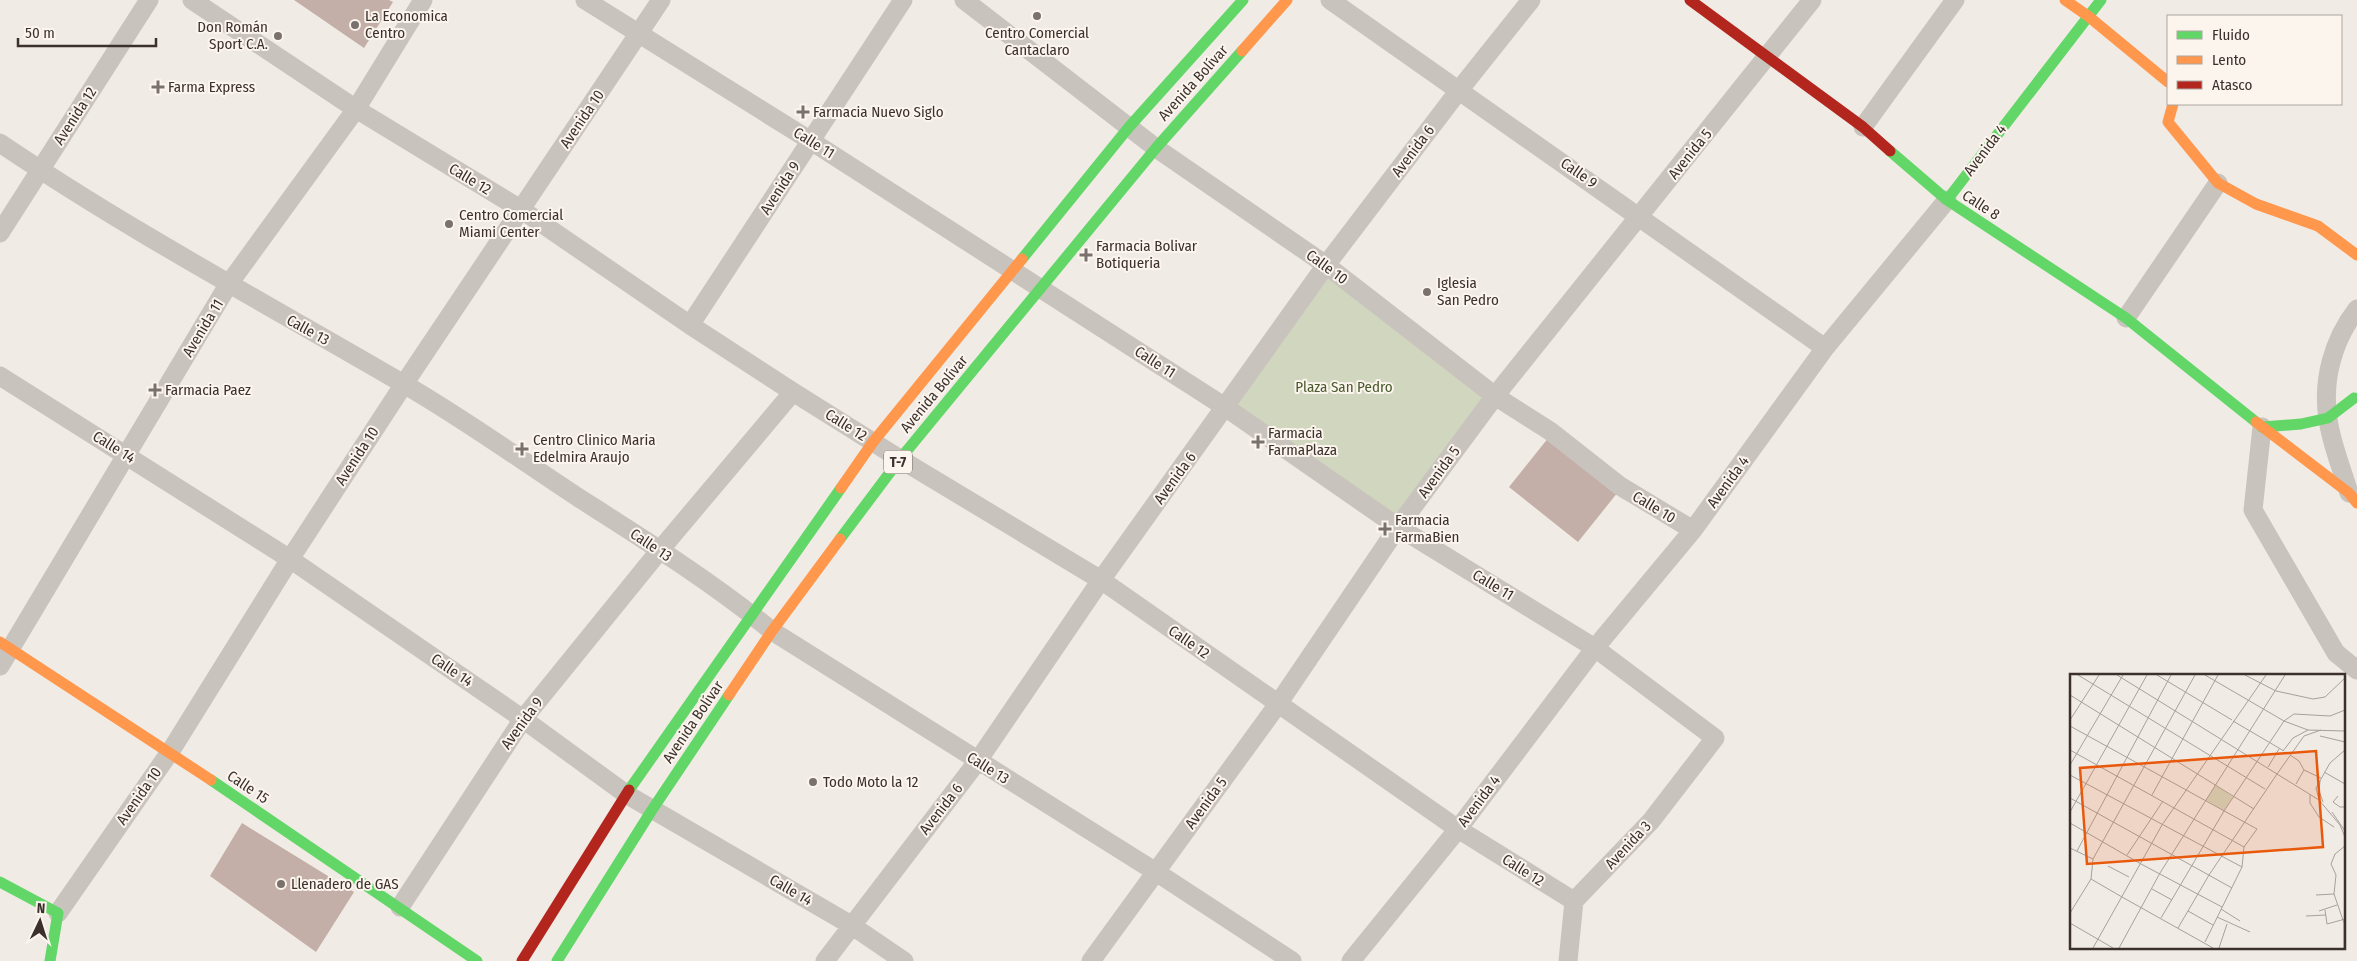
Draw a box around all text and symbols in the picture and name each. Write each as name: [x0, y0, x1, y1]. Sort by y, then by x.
place label: La Economica Centro: [365, 7, 448, 42]
marker: Centro Comercial Cantaclaro: [1031, 10, 1043, 22]
scale bar: [18, 15, 155, 47]
legend: [2167, 15, 2342, 105]
place label: Don Román Sport C.A.: [197, 18, 268, 53]
marker: La Economica Centro: [349, 19, 361, 31]
text: 50 m: [25, 24, 55, 42]
place label: Centro Comercial Cantaclaro: [985, 24, 1089, 59]
text: Fluido: [2212, 26, 2250, 44]
marker: Don Román Sport C.A.: [272, 30, 284, 42]
street label: Avenida Bolívar: [1154, 41, 1232, 124]
text: Lento: [2212, 51, 2246, 69]
text: Atasco: [2212, 76, 2252, 94]
place label: Farma Express: [168, 78, 255, 96]
marker: Farma Express: [152, 81, 164, 93]
street label: Avenida 12: [50, 84, 100, 148]
street label: Avenida 10: [556, 87, 608, 151]
place label: Farmacia Nuevo Siglo: [813, 103, 944, 121]
marker: Farmacia Nuevo Siglo: [797, 106, 809, 118]
street label: Avenida 4: [1960, 121, 2010, 179]
street label: Avenida 6: [1388, 122, 1438, 180]
street label: Calle 11: [790, 123, 838, 163]
street label: Avenida 5: [1664, 125, 1716, 183]
street label: Calle 9: [1557, 154, 1601, 192]
street label: Avenida 9: [756, 158, 804, 218]
street label: Calle 12: [446, 159, 495, 199]
street label: Calle 8: [1959, 186, 2003, 224]
place label: Centro Comercial Miami Center: [459, 206, 563, 241]
marker: Centro Comercial Miami Center: [443, 218, 455, 230]
place label: Farmacia Bolivar Botiqueria: [1096, 237, 1198, 272]
street label: Calle 10: [1303, 246, 1351, 288]
marker: Farmacia Bolivar Botiqueria: [1080, 249, 1092, 261]
place label: Iglesia San Pedro: [1437, 274, 1499, 309]
marker: Iglesia San Pedro: [1421, 286, 1433, 298]
street label: Avenida 11: [179, 296, 227, 360]
street label: Calle 13: [283, 311, 333, 349]
street label: Calle 11: [1131, 342, 1179, 382]
street label: Avenida Bolívar: [896, 351, 972, 436]
park label: Plaza San Pedro: [1295, 378, 1393, 396]
place label: Farmacia Paez: [165, 381, 251, 399]
marker: Farmacia Paez: [149, 384, 161, 396]
street label: Calle 12: [822, 405, 871, 445]
street label: Avenida 10: [331, 423, 383, 489]
place label: Farmacia FarmaPlaza: [1268, 424, 1337, 459]
street label: Calle 14: [89, 427, 139, 467]
place label: Centro Clinico Maria Edelmira Araujo: [533, 431, 656, 466]
marker: Farmacia FarmaPlaza: [1252, 436, 1264, 448]
marker: Centro Clinico Maria Edelmira Araujo: [515, 442, 529, 456]
street label: Avenida 5: [1414, 443, 1464, 501]
street label: Avenida 6: [1150, 448, 1200, 508]
road number: T-7: [884, 451, 912, 474]
street label: Avenida 4: [1703, 453, 1753, 511]
street label: Calle 10: [1629, 487, 1679, 527]
place label: Farmacia FarmaBien: [1395, 511, 1459, 546]
marker: Farmacia FarmaBien: [1379, 523, 1391, 535]
street label: Calle 13: [627, 525, 675, 565]
street label: Calle 11: [1469, 566, 1517, 604]
street label: Calle 12: [1165, 621, 1213, 663]
street label: Calle 14: [428, 650, 476, 690]
inset map: [2070, 674, 2344, 948]
street label: Avenida Bolívar: [659, 677, 728, 767]
street label: Avenida 9: [497, 694, 547, 752]
street label: Calle 13: [964, 748, 1012, 788]
street label: Avenida 10: [113, 764, 165, 828]
street label: Calle 15: [224, 767, 272, 807]
street label: Avenida 4: [1454, 772, 1504, 830]
place label: Todo Moto la 12: [823, 773, 919, 791]
street label: Avenida 5: [1181, 774, 1231, 832]
marker: Todo Moto la 12: [807, 776, 819, 788]
street label: Avenida 6: [915, 780, 967, 838]
street label: Avenida 3: [1601, 817, 1655, 873]
street label: Calle 12: [1499, 850, 1548, 890]
street label: Calle 14: [766, 871, 816, 909]
place label: Llenadero de GAS: [291, 875, 399, 893]
marker: Llenadero de GAS: [275, 878, 287, 890]
north arrow: [15, 896, 65, 946]
text: N: [36, 900, 46, 917]

